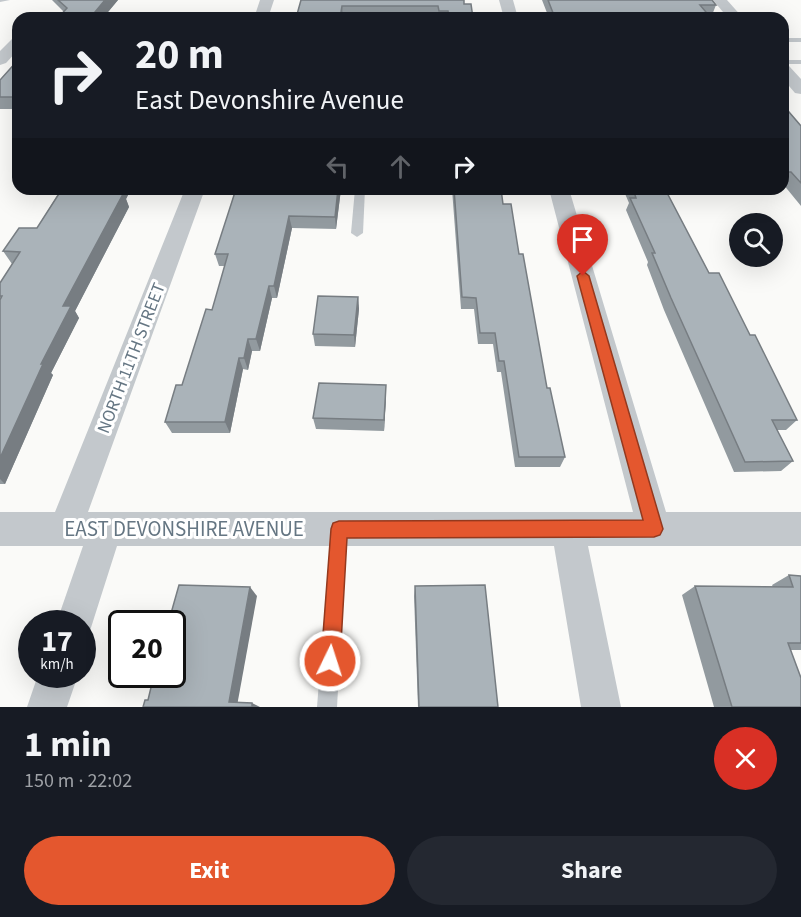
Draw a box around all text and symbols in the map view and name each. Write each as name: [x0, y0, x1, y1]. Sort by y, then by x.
text: 20 m: [135, 25, 224, 85]
icon: right: [36, 36, 114, 114]
text: East Devonshire Avenue: [135, 81, 404, 120]
icon: left: [321, 150, 354, 183]
icon: ahead: [384, 150, 417, 183]
icon: right: [447, 150, 480, 183]
map controls: [729, 213, 783, 267]
button: search: [729, 213, 783, 267]
pin: [557, 214, 608, 276]
icon: arrive: [566, 223, 599, 256]
street label: NORTH 11TH STREET: [91, 279, 172, 437]
street label: EAST DEVONSHIRE AVENUE: [64, 514, 304, 544]
speed limit sign: 20: [108, 610, 186, 688]
text: 17: [41, 620, 73, 663]
position arrow: [298, 629, 362, 693]
text: km/h: [40, 654, 74, 675]
text: 1 min: [24, 719, 112, 770]
button: close: [714, 727, 777, 790]
text: 150 m · 22:02: [24, 767, 132, 795]
button: Exit: [24, 836, 395, 905]
button: Share: [407, 836, 777, 905]

